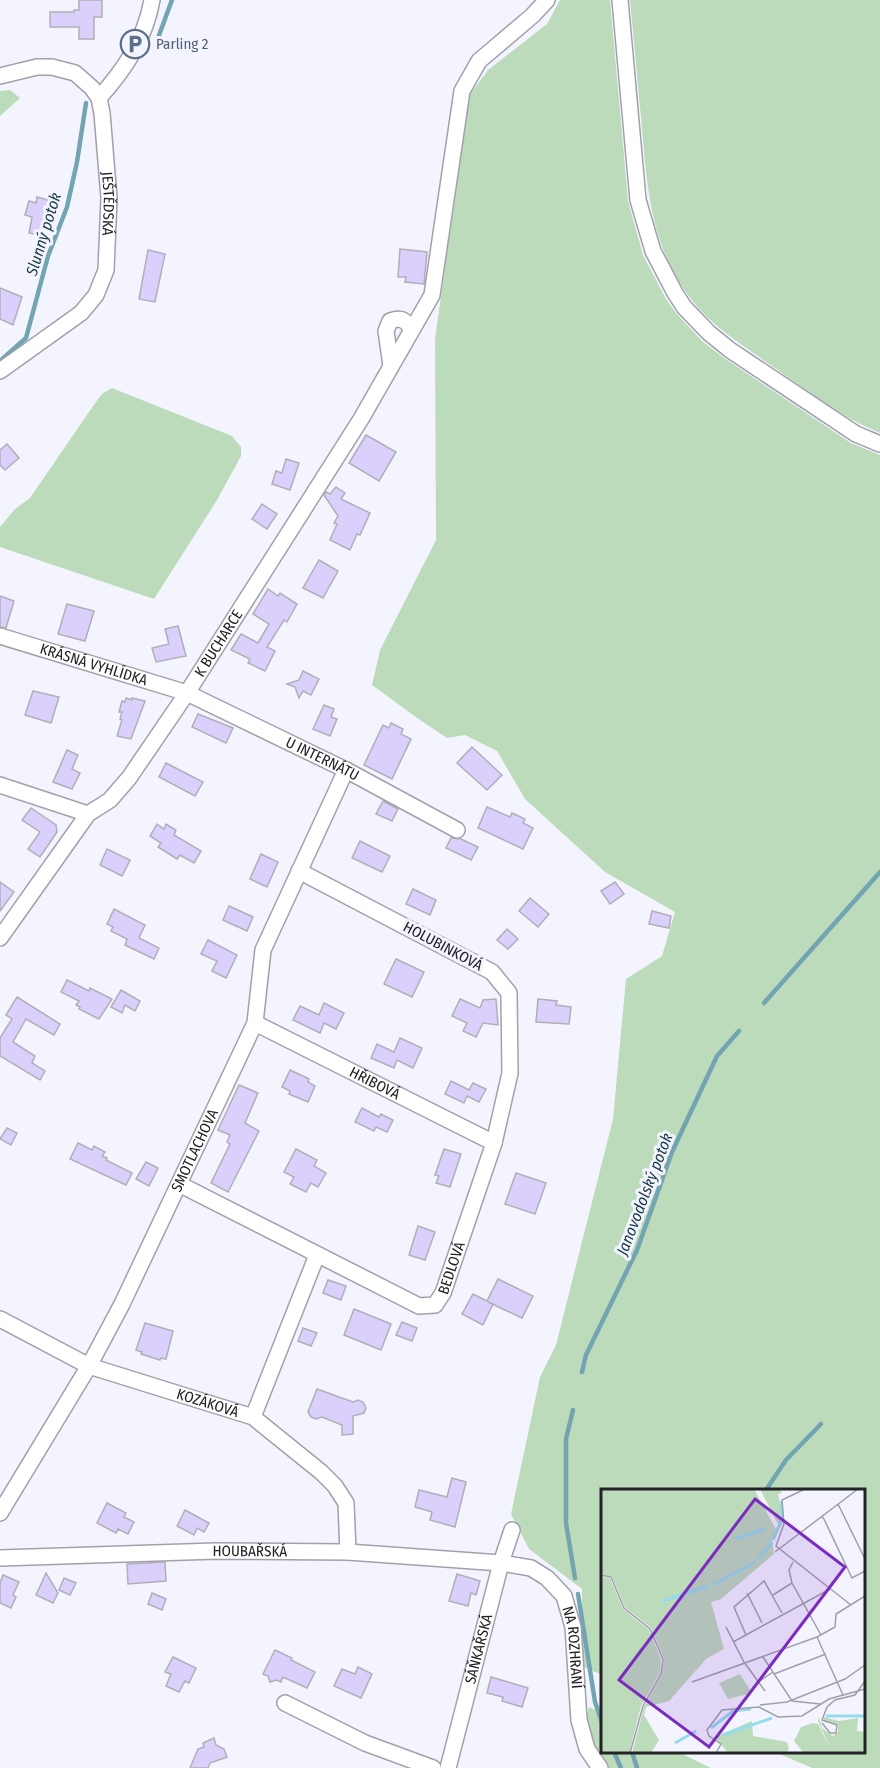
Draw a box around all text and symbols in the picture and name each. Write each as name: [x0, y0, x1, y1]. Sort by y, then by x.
parking icon: Parling 2: [119, 28, 151, 60]
place label: Parling 2: [156, 35, 209, 53]
street label: JEŠTĚDSKÁ: [98, 171, 118, 236]
water label: Slunný potok: [22, 190, 65, 279]
street label: K BUCHARCE: [191, 606, 247, 680]
street label: KRÁSNÁ VYHLÍDKA: [38, 640, 150, 689]
street label: U INTERNÁTU: [283, 733, 362, 784]
street label: HOLUBINKOVÁ: [400, 918, 486, 974]
street label: HŘIBOVÁ: [347, 1063, 403, 1103]
street label: SMOTLACHOVA: [167, 1106, 222, 1195]
water label: Janovodolský potok: [612, 1130, 677, 1259]
street label: BEDLOVÁ: [434, 1239, 469, 1297]
street label: KOZÁKOVÁ: [174, 1385, 241, 1421]
inset map: [601, 1489, 865, 1753]
street label: HOUBAŘSKÁ: [212, 1542, 287, 1561]
street label: NA ROZHRANÍ: [558, 1604, 586, 1689]
street label: SÁŇKAŘSKÁ: [461, 1612, 496, 1686]

